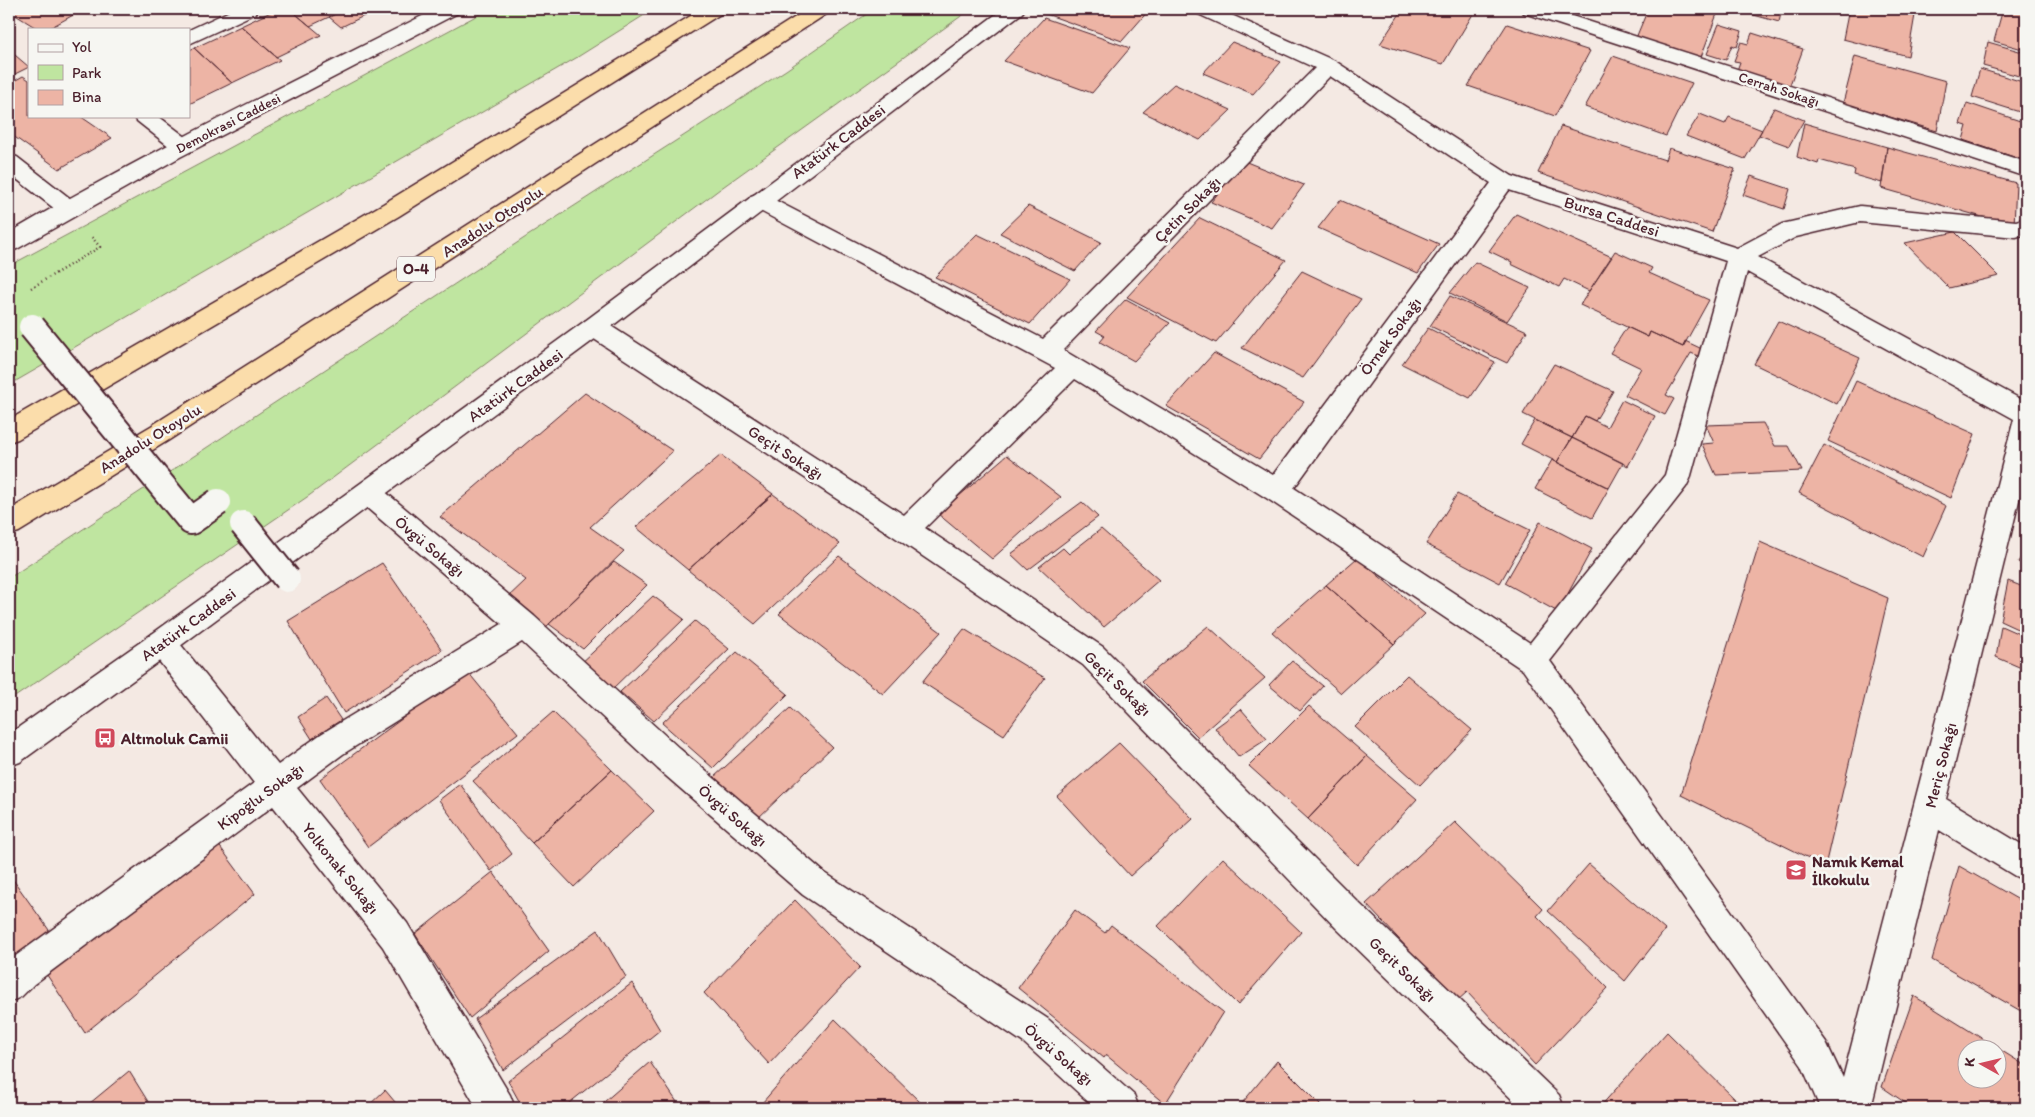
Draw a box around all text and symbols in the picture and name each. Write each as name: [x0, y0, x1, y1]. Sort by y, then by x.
legend: [28, 28, 190, 118]
text: Yol: [72, 38, 92, 56]
text: Park: [72, 64, 102, 82]
street label: Cerrah Sokağı: [1736, 68, 1822, 111]
text: Bina: [72, 88, 102, 106]
street label: Demokrasi Caddesi: [173, 90, 283, 157]
street label: Atatürk Caddesi: [788, 100, 889, 183]
street label: Çetin Sokağı: [1150, 172, 1225, 247]
street label: Anadolu Otoyolu: [438, 182, 546, 261]
street label: Bursa Caddesi: [1562, 192, 1662, 241]
road number: O-4: [397, 256, 435, 282]
street label: Örnek Sokağı: [1356, 294, 1425, 379]
street label: Atatürk Caddesi: [464, 345, 566, 426]
street label: Anadolu Otoyolu: [96, 400, 205, 477]
street label: Geçit Sokağı: [745, 421, 827, 484]
street label: Övgü Sokağı: [391, 512, 468, 581]
street label: Atatürk Caddesi: [137, 584, 239, 665]
street label: Geçit Sokağı: [1080, 647, 1155, 720]
street label: Meriç Sokağı: [1921, 720, 1960, 810]
bus stop icon: Altınoluk Camii: [93, 726, 117, 750]
place label: Altınoluk Camii: [120, 729, 228, 748]
street label: Kipoğlu Sokağı: [214, 759, 307, 834]
street label: Övgü Sokağı: [694, 780, 771, 851]
street label: Yolkonak Sokağı: [298, 819, 383, 918]
place label: Namık Kemal İlkokulu: [1812, 852, 1904, 889]
school or university icon: Namık Kemal İlkokulu: [1784, 858, 1808, 882]
street label: Geçit Sokağı: [1365, 933, 1440, 1006]
street label: Övgü Sokağı: [1020, 1019, 1097, 1090]
north arrow: [1958, 1040, 2008, 1090]
text: K: [1961, 1056, 1979, 1068]

